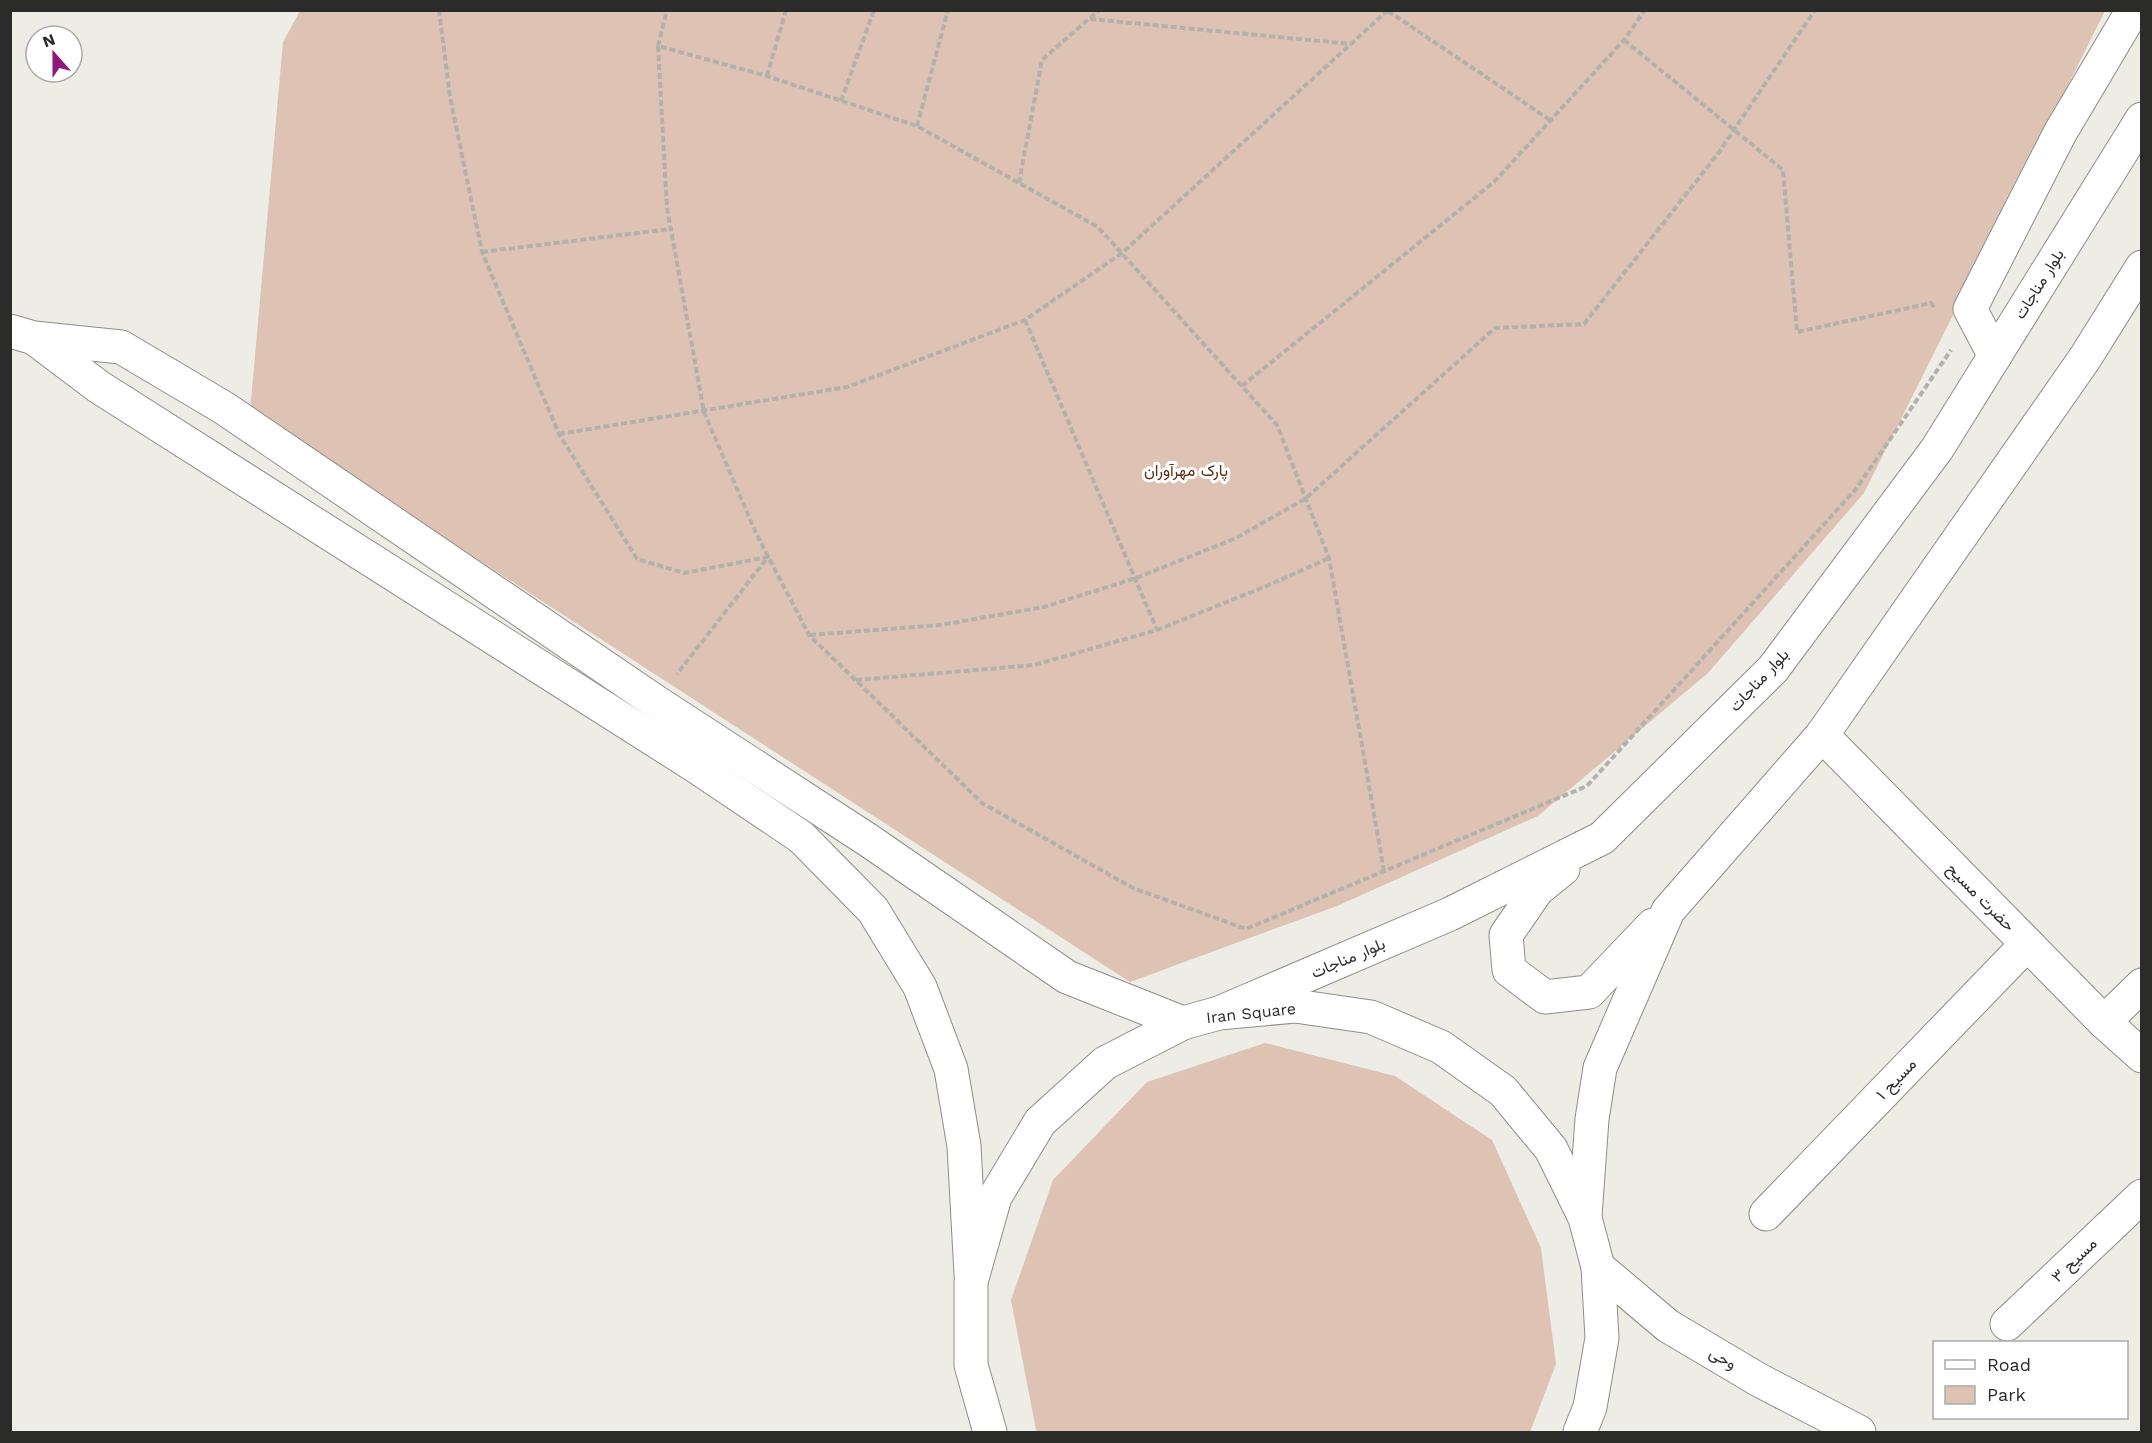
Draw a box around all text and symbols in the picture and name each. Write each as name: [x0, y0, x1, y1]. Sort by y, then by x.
north arrow: [24, 24, 84, 84]
text: N: [40, 29, 58, 51]
street label: بلوار مناجات: [2010, 246, 2069, 323]
park label: پارک مهرآوران: [1144, 461, 1228, 482]
street label: بلوار مناجات: [1725, 645, 1793, 716]
street label: حضرت مسیح: [1942, 859, 2019, 937]
street label: بلوار مناجات: [1308, 934, 1388, 983]
street label: Iran Square: [1205, 999, 1297, 1027]
street label: مسیح ۱: [1872, 1054, 1922, 1105]
street label: مسیح ۳: [2047, 1234, 2102, 1288]
legend: [1933, 1341, 2128, 1419]
street label: وحی: [1706, 1343, 1740, 1374]
text: Road: [1987, 1354, 2031, 1375]
text: Park: [1987, 1384, 2026, 1405]

